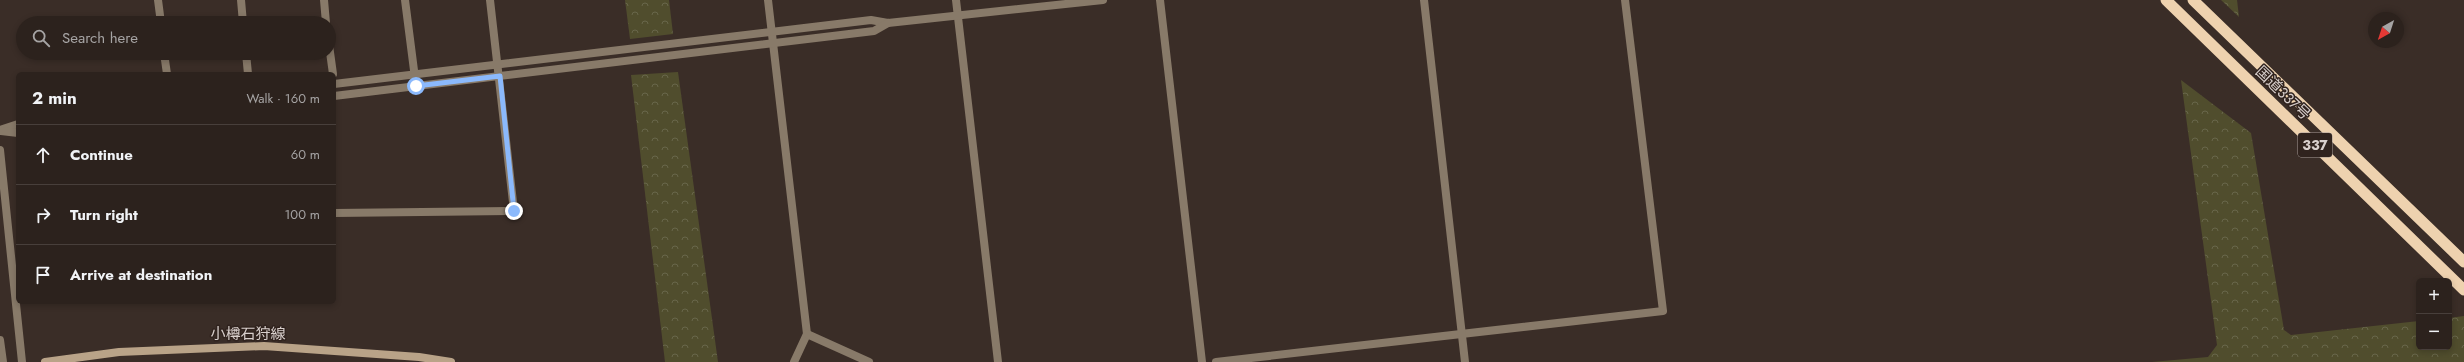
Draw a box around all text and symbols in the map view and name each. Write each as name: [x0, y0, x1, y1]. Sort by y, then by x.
north arrow: [2368, 12, 2404, 48]
search box: [16, 16, 336, 60]
icon: search: [30, 27, 52, 49]
text: Search here: [62, 27, 138, 49]
street label: 国道337号: [2251, 61, 2315, 125]
route start: [407, 77, 425, 95]
text: 2 min: [32, 86, 77, 110]
text: Walk · 160 m: [247, 89, 320, 108]
road number: 337: [2298, 133, 2332, 157]
icon: ahead: [32, 144, 54, 166]
text: Continue: [70, 144, 133, 166]
text: 60 m: [291, 145, 320, 164]
route end: [505, 202, 523, 220]
icon: right: [32, 204, 54, 226]
text: Turn right: [70, 204, 138, 226]
text: 100 m: [285, 205, 320, 224]
icon: arrive: [32, 264, 54, 286]
text: Arrive at destination: [70, 264, 212, 286]
map controls: [2416, 278, 2452, 350]
button: +: [2416, 278, 2452, 314]
button: −: [2416, 314, 2452, 350]
street label: 小樽石狩線: [210, 323, 286, 345]

